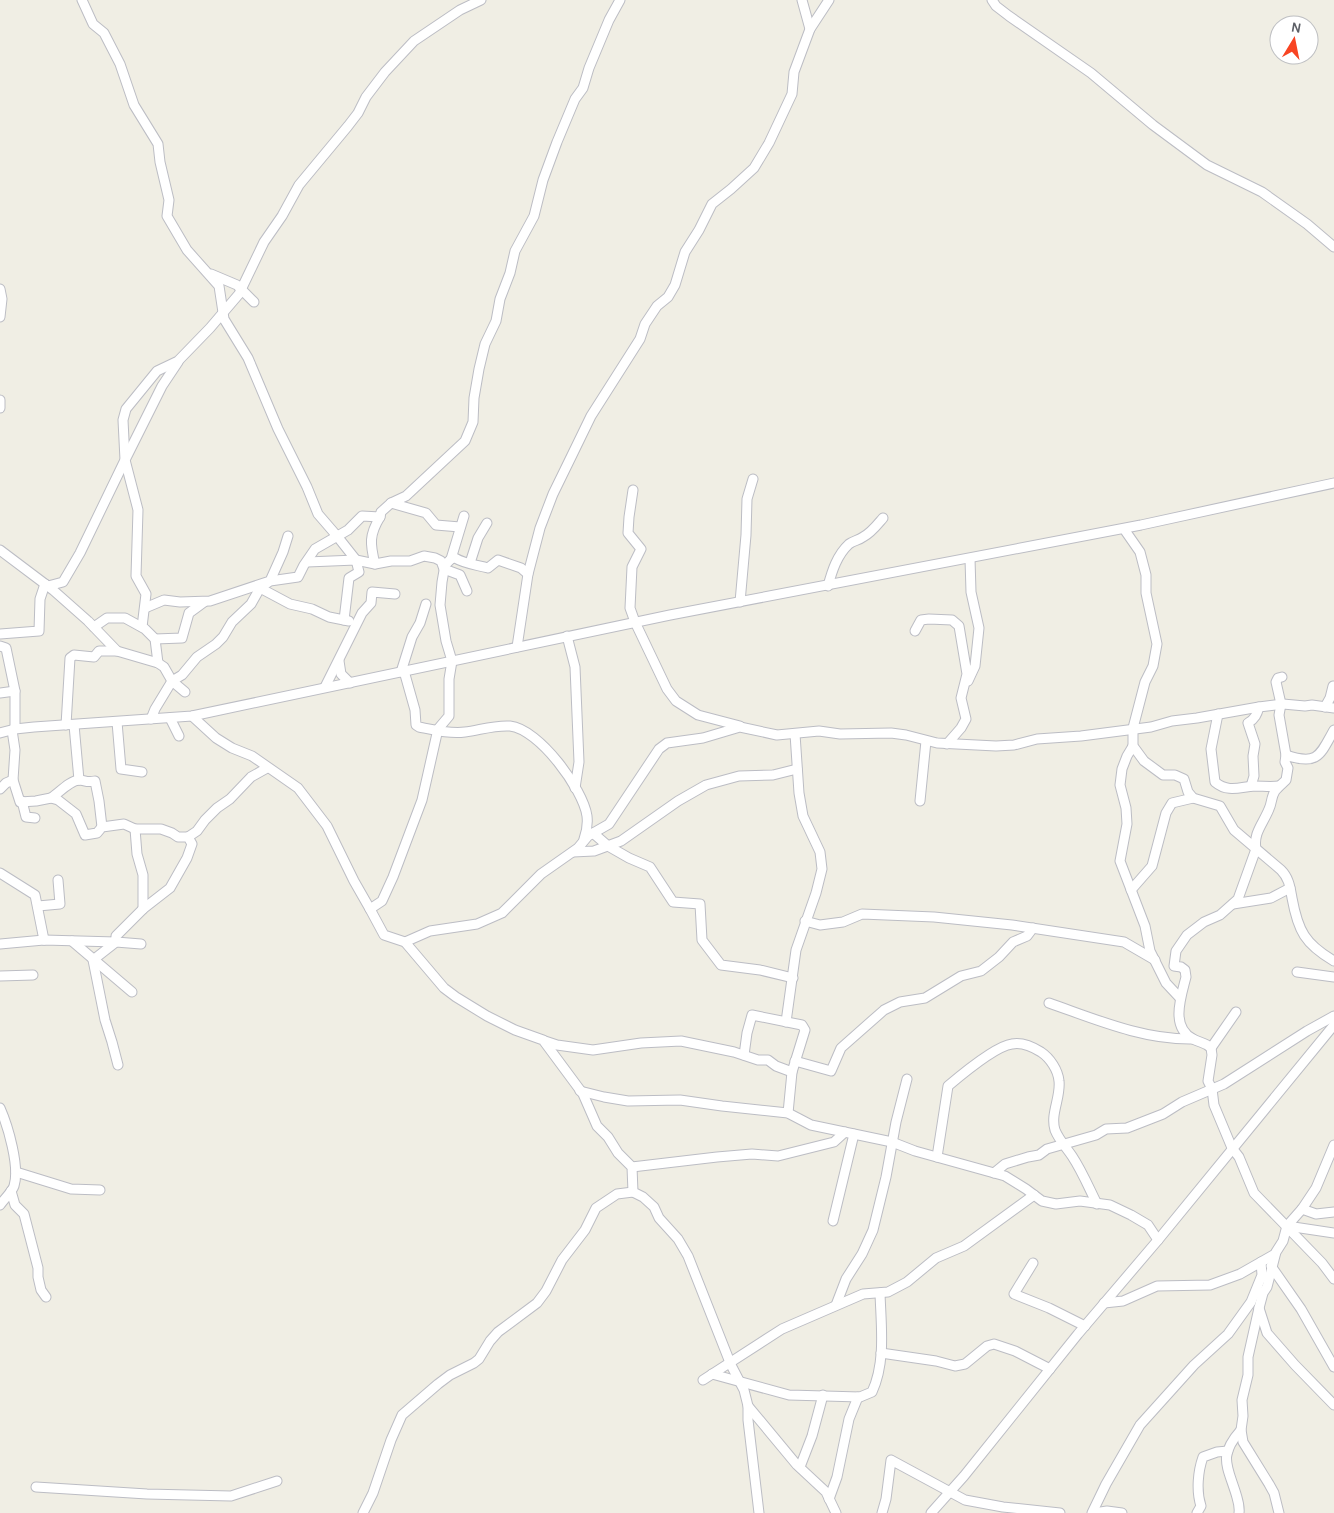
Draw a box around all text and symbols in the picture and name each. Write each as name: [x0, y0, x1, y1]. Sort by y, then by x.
north arrow: [1269, 15, 1319, 65]
text: N: [1290, 18, 1303, 37]

